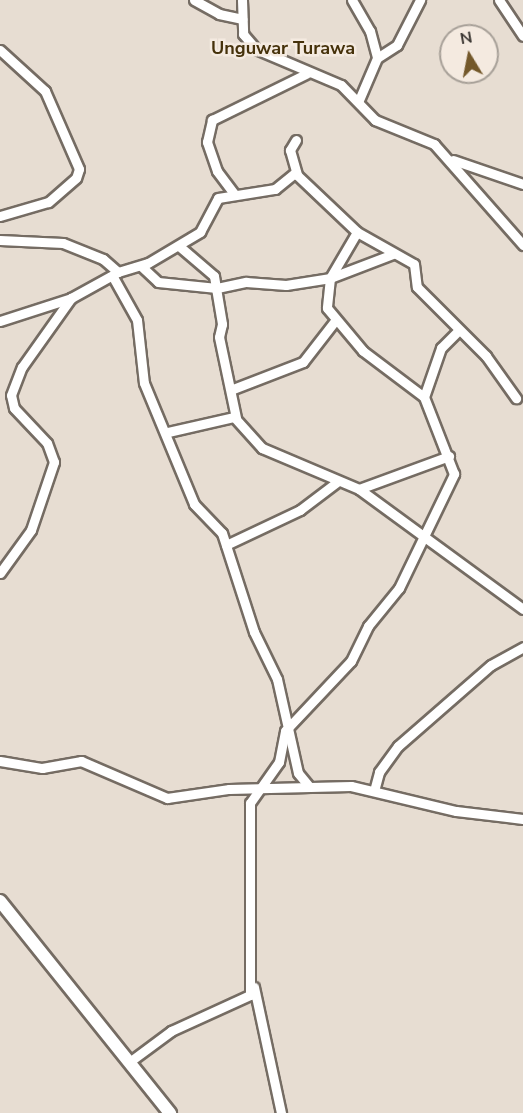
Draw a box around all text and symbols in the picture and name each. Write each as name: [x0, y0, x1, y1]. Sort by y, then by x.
north arrow: [439, 24, 499, 84]
text: N: [458, 26, 474, 50]
district label: Unguwar Turawa: [211, 37, 355, 59]

